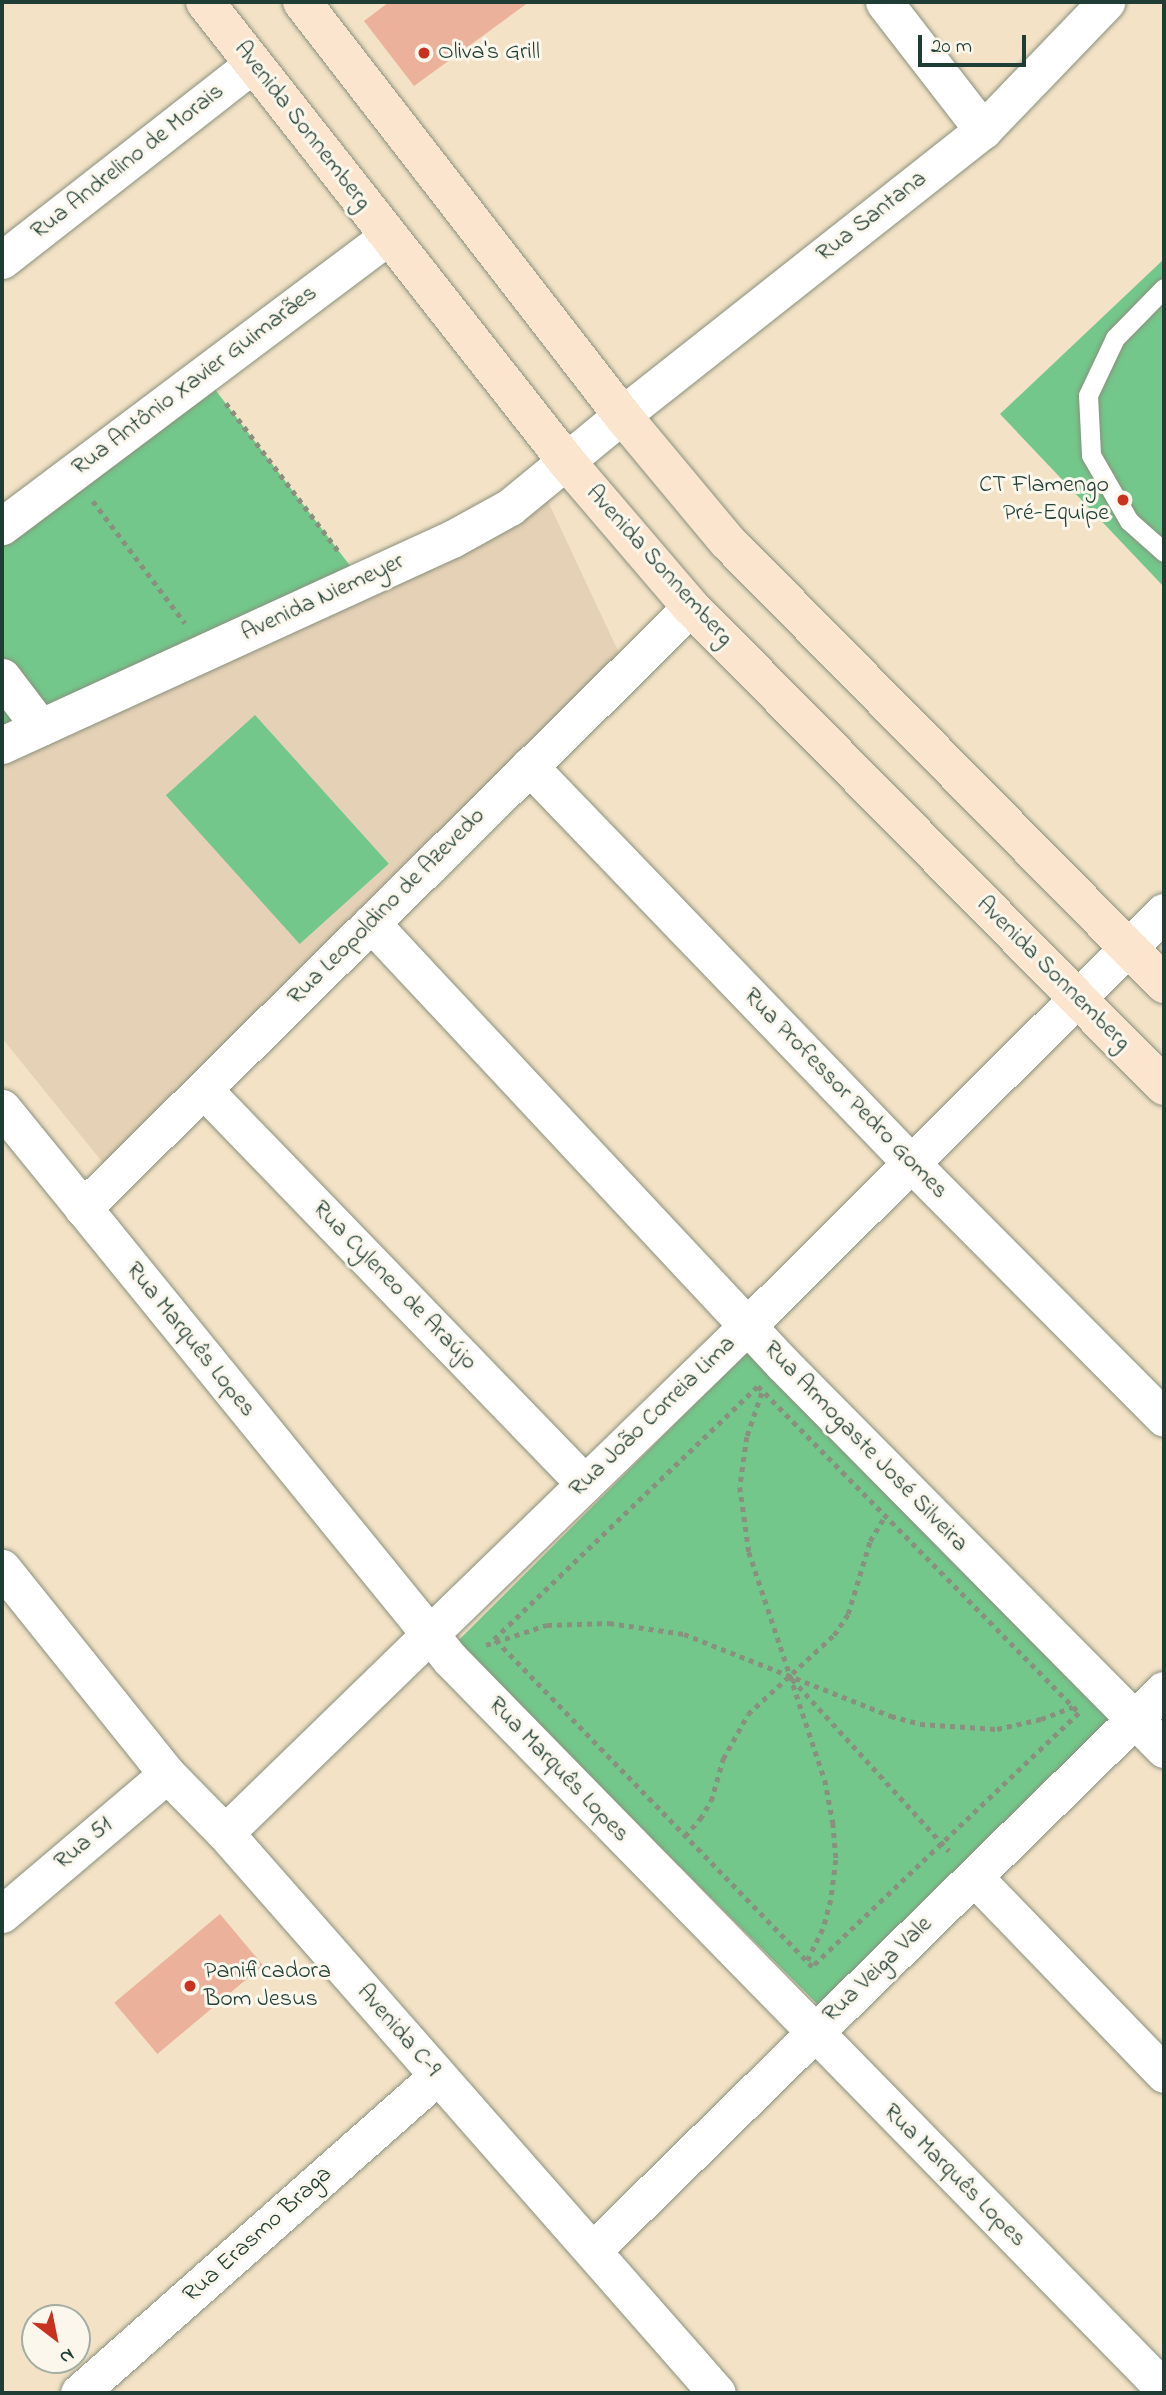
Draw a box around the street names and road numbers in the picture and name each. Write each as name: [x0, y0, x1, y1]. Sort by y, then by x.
street label: Avenida Sonnemberg: [227, 36, 377, 216]
street label: Rua Andrelino de Morais: [26, 78, 230, 246]
street label: Rua Santana: [811, 165, 933, 269]
street label: Rua Antônio Xavier Guimarães: [67, 279, 323, 483]
street label: Avenida Sonnemberg: [579, 480, 739, 652]
street label: Avenida Niemeyer: [237, 548, 409, 648]
street label: Rua Leopoldino de Azevedo: [282, 802, 492, 1012]
street label: Avenida Sonnemberg: [970, 891, 1136, 1057]
street label: Rua Professor Pedro Gomes: [737, 982, 953, 1206]
street label: Rua Cyleneo de Araújo: [306, 1195, 482, 1377]
street label: Rua Marquês Lopes: [119, 1257, 261, 1423]
street label: Rua João Correia Lima: [564, 1330, 742, 1504]
street label: Rua Armogaste José Silveira: [757, 1335, 973, 1559]
street label: Rua Marquês Lopes: [481, 1691, 635, 1849]
street label: Rua 51: [49, 1811, 119, 1877]
street label: Rua Veiga Vale: [817, 1911, 939, 2029]
street label: Avenida C-9: [350, 1979, 446, 2083]
street label: Rua Marquês Lopes: [876, 2098, 1032, 2254]
street label: Rua Erasmo Braga: [178, 2161, 338, 2309]

